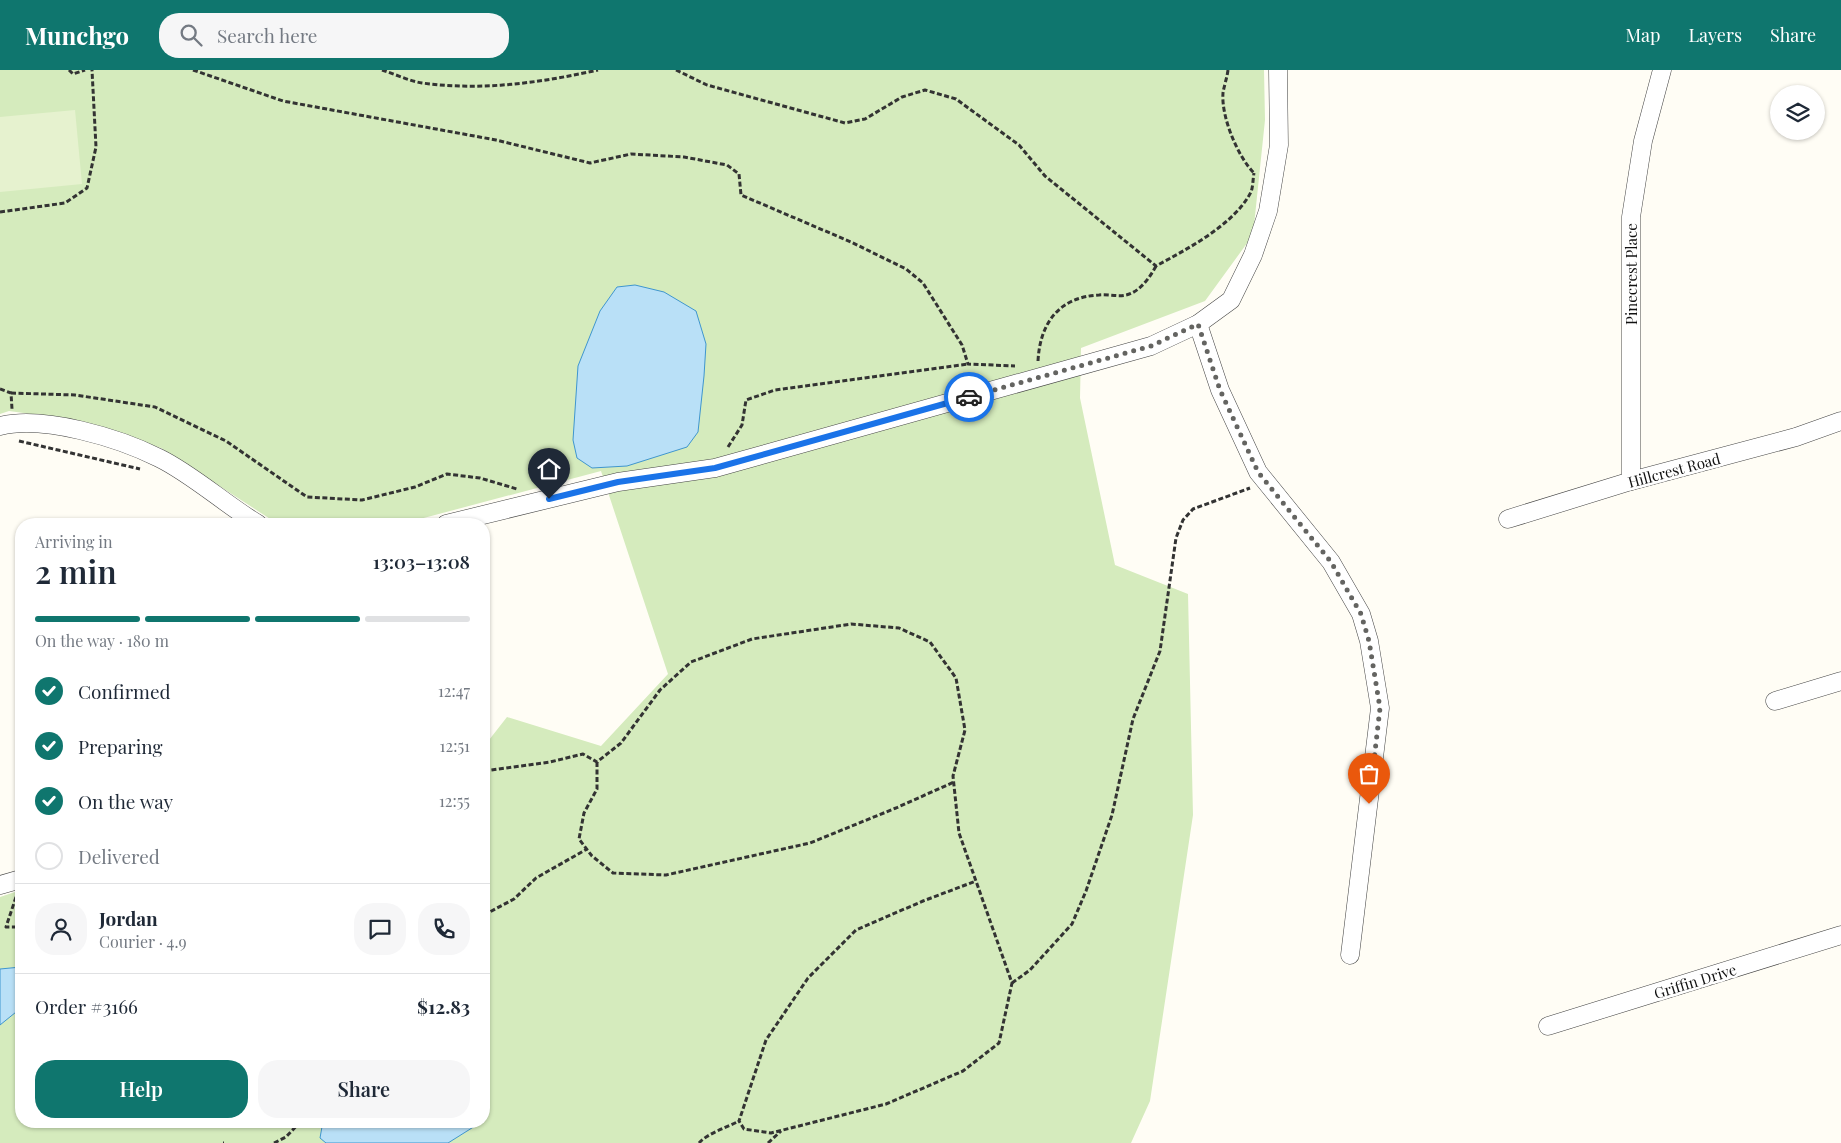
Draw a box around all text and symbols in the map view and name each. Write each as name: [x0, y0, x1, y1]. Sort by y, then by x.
search box: [159, 13, 509, 58]
text: Munchgo: [25, 19, 129, 51]
icon: search: [177, 21, 205, 49]
text: Search here: [217, 22, 317, 48]
text: Map: [1625, 23, 1660, 47]
text: Layers: [1688, 23, 1742, 47]
text: Share: [1770, 23, 1816, 47]
map controls: [1770, 85, 1825, 140]
button: layers: [1770, 85, 1825, 140]
street label: Pinecrest Place: [1621, 223, 1641, 325]
courier: [944, 372, 994, 422]
icon: car: [955, 383, 983, 411]
pin: [528, 448, 570, 499]
street label: Hillcrest Road: [1626, 448, 1723, 492]
icon: home: [535, 455, 563, 483]
text: Arriving in: [35, 531, 113, 552]
text: 13:03–13:08: [373, 548, 470, 574]
text: 2 min: [35, 549, 117, 592]
text: On the way · 180 m: [35, 630, 169, 651]
icon: check: [35, 677, 63, 705]
text: Confirmed: [78, 678, 171, 704]
text: 12:47: [438, 680, 470, 701]
icon: check: [35, 732, 63, 760]
text: Preparing: [78, 733, 163, 759]
text: 12:51: [440, 735, 470, 756]
pin: [1348, 753, 1390, 804]
icon: bag: [1355, 760, 1383, 788]
icon: check: [35, 787, 63, 815]
text: On the way: [78, 788, 173, 814]
text: 12:55: [439, 790, 470, 811]
text: Delivered: [78, 843, 160, 869]
button: person: [35, 903, 87, 955]
button: chat: [354, 903, 406, 955]
button: phone: [418, 903, 470, 955]
text: Jordan: [99, 905, 158, 931]
text: Courier · 4.9: [99, 931, 187, 952]
street label: Griffin Drive: [1651, 959, 1739, 1003]
text: Order #3166: [35, 993, 138, 1019]
text: $12.83: [417, 993, 470, 1019]
button: Help: [35, 1060, 248, 1118]
button: Share: [258, 1060, 470, 1118]

